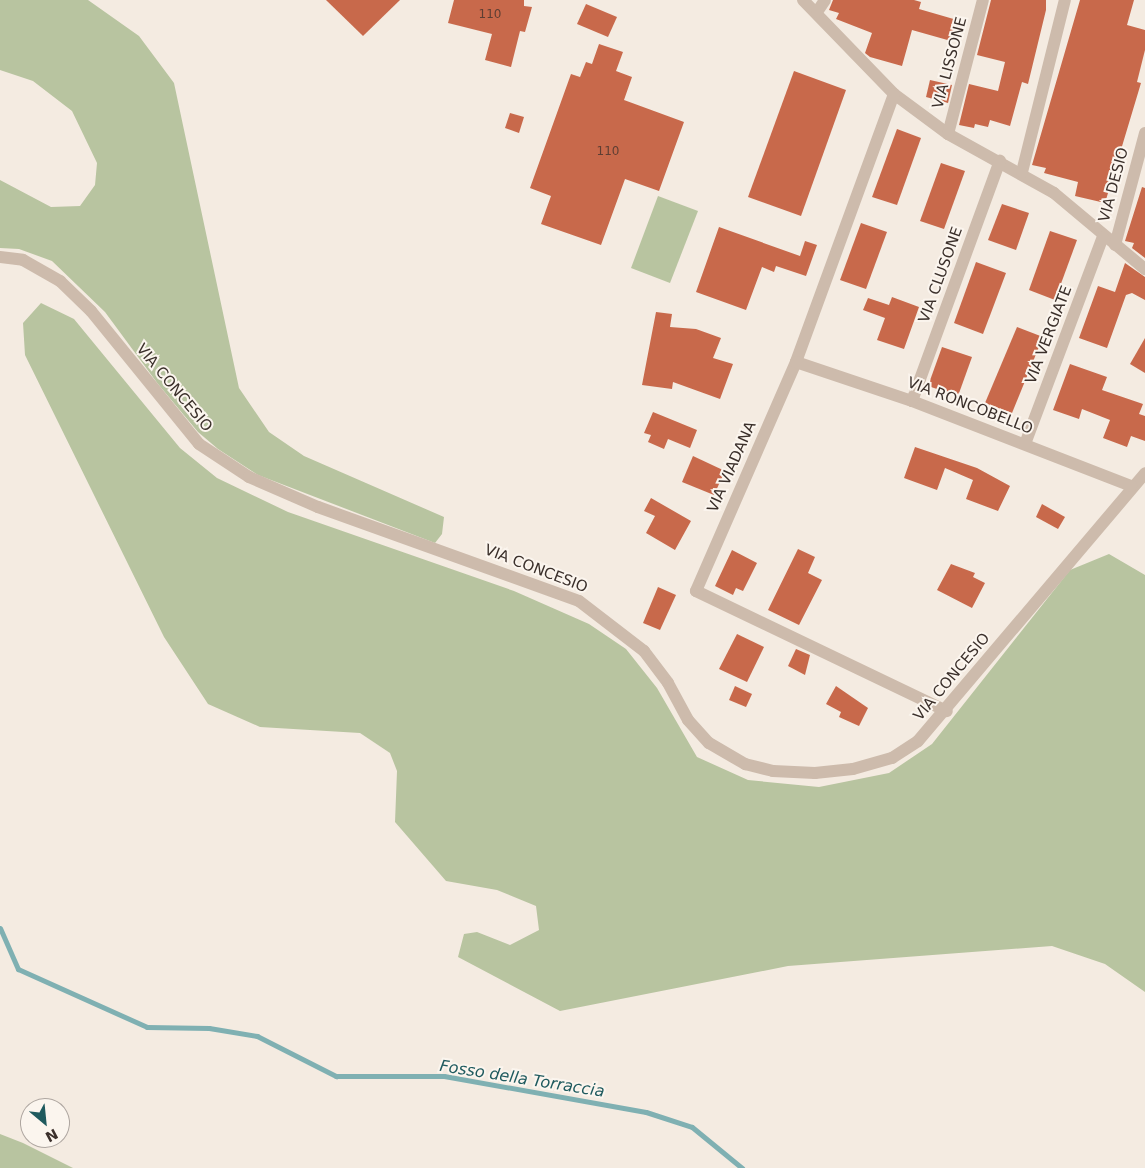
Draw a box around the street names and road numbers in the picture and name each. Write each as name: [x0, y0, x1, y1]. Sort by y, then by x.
street label: VIA LISSONE: [929, 15, 971, 111]
street label: VIA DESIO: [1095, 146, 1133, 224]
street label: VIA CLUSONE: [915, 225, 967, 325]
street label: VIA VERGIATE: [1022, 283, 1076, 387]
street label: VIA CONCESIO: [132, 340, 216, 436]
street label: VIA RONCOBELLO: [905, 374, 1035, 438]
street label: VIA VIADANA: [704, 419, 760, 515]
street label: VIA CONCESIO: [482, 541, 590, 597]
street label: VIA CONCESIO: [910, 629, 994, 725]

